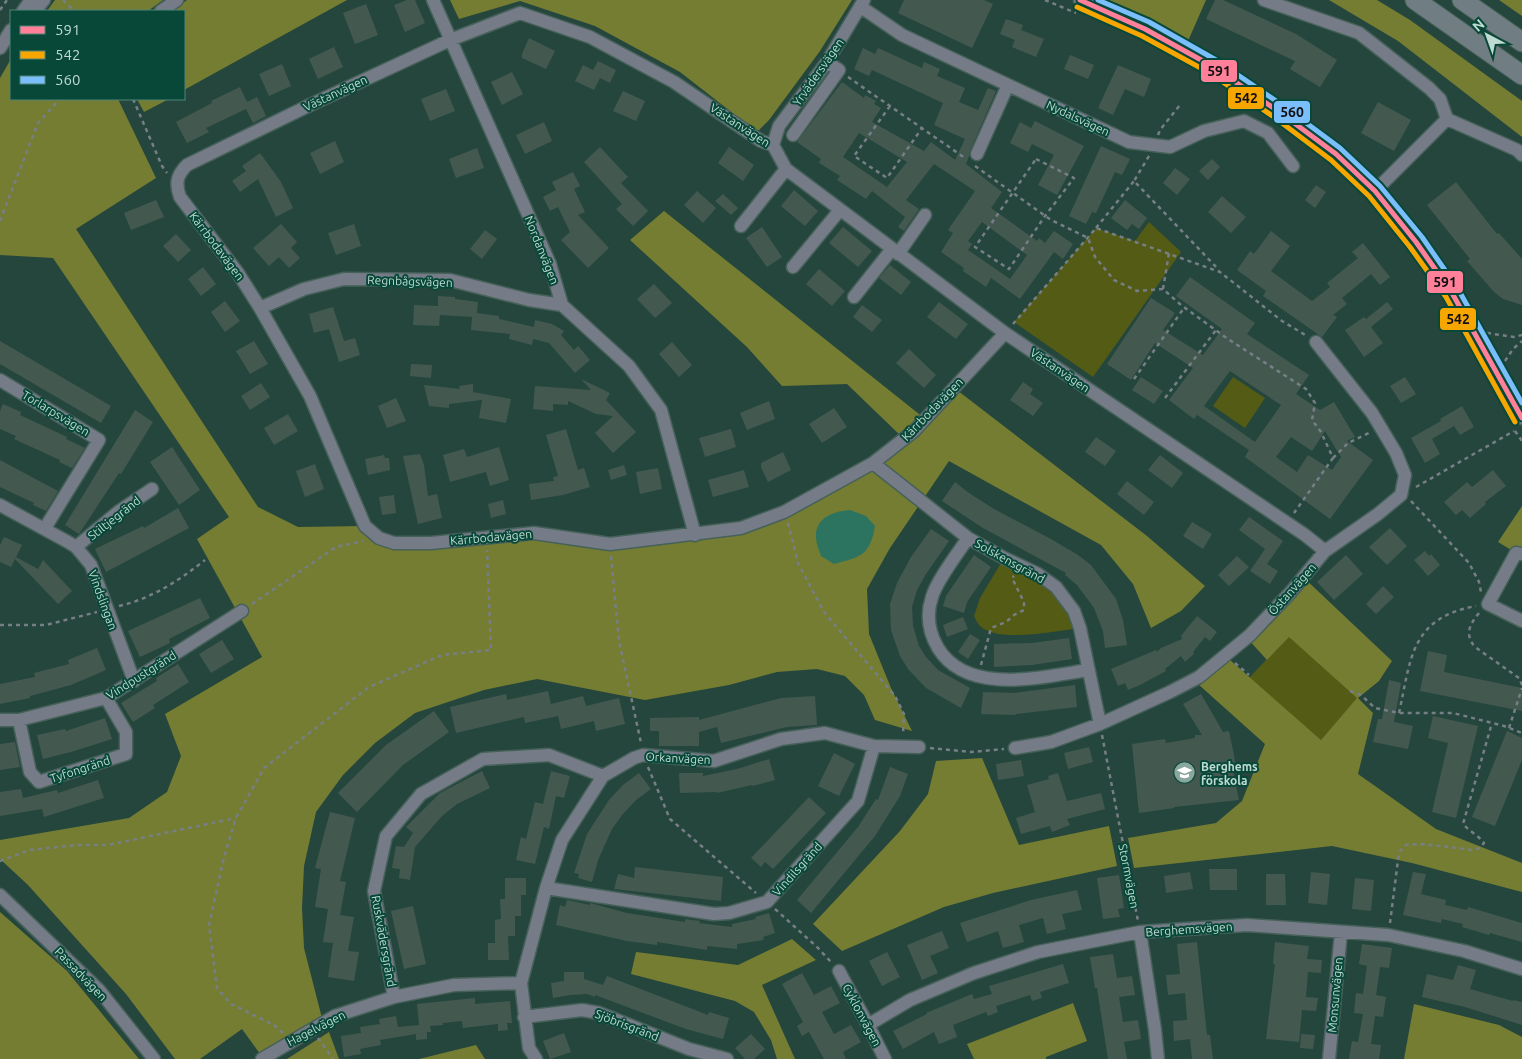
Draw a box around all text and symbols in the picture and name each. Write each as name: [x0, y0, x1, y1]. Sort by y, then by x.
legend: [10, 10, 185, 100]
north arrow: [1462, 10, 1512, 60]
text: N: [1469, 16, 1488, 35]
text: 591: [55, 21, 80, 38]
street label: Yrvädersvägen: [790, 36, 846, 108]
text: 542: [55, 46, 80, 63]
line badge: 591: [1200, 59, 1238, 83]
text: 591: [1207, 63, 1231, 79]
text: 560: [55, 71, 80, 88]
street label: Västanvägen: [301, 73, 369, 113]
line badge: 542: [1227, 86, 1265, 110]
text: 542: [1234, 90, 1258, 106]
street label: Nydalsvägen: [1044, 98, 1112, 138]
line badge: 560: [1273, 100, 1311, 124]
street label: Västanvägen: [708, 101, 772, 149]
text: 560: [1280, 104, 1304, 120]
street label: Kärrbodavägen: [187, 209, 247, 283]
street label: Nordanvägen: [522, 214, 562, 286]
line badge: 591: [1426, 270, 1464, 294]
street label: Regnbågsvägen: [367, 273, 453, 289]
text: 591: [1433, 274, 1457, 290]
line badge: 542: [1439, 307, 1477, 331]
text: 542: [1446, 311, 1470, 327]
street label: Västanvägen: [1028, 345, 1092, 395]
street label: Kärrbodavägen: [899, 375, 965, 443]
street label: Torlarpsvägen: [20, 388, 92, 438]
street label: Stiltjegränd: [85, 494, 143, 542]
street label: Kärrbodavägen: [450, 527, 532, 547]
street label: Solskensgränd: [973, 536, 1047, 586]
street label: Östanvägen: [1266, 561, 1318, 617]
street label: Vindslingan: [86, 568, 120, 632]
street label: Vindpustgränd: [104, 648, 178, 702]
street label: Orkanvägen: [645, 750, 711, 766]
street label: Tyfongränd: [48, 753, 112, 785]
place label: Berghems förskola: [1201, 760, 1258, 787]
school or university icon: Berghems förskola: [1173, 761, 1197, 785]
street label: Vindilsgränd: [770, 840, 824, 898]
street label: Stormvägen: [1116, 843, 1142, 909]
street label: Ruskvädersgränd: [370, 894, 398, 988]
street label: Berghemsvägen: [1145, 919, 1233, 939]
street label: Passadvägen: [52, 945, 110, 1003]
street label: Monsunvägen: [1325, 957, 1345, 1033]
street label: Cyklonvägen: [840, 982, 884, 1048]
street label: Sjöbrisgränd: [593, 1007, 661, 1043]
street label: Hagelvägen: [285, 1008, 347, 1048]

